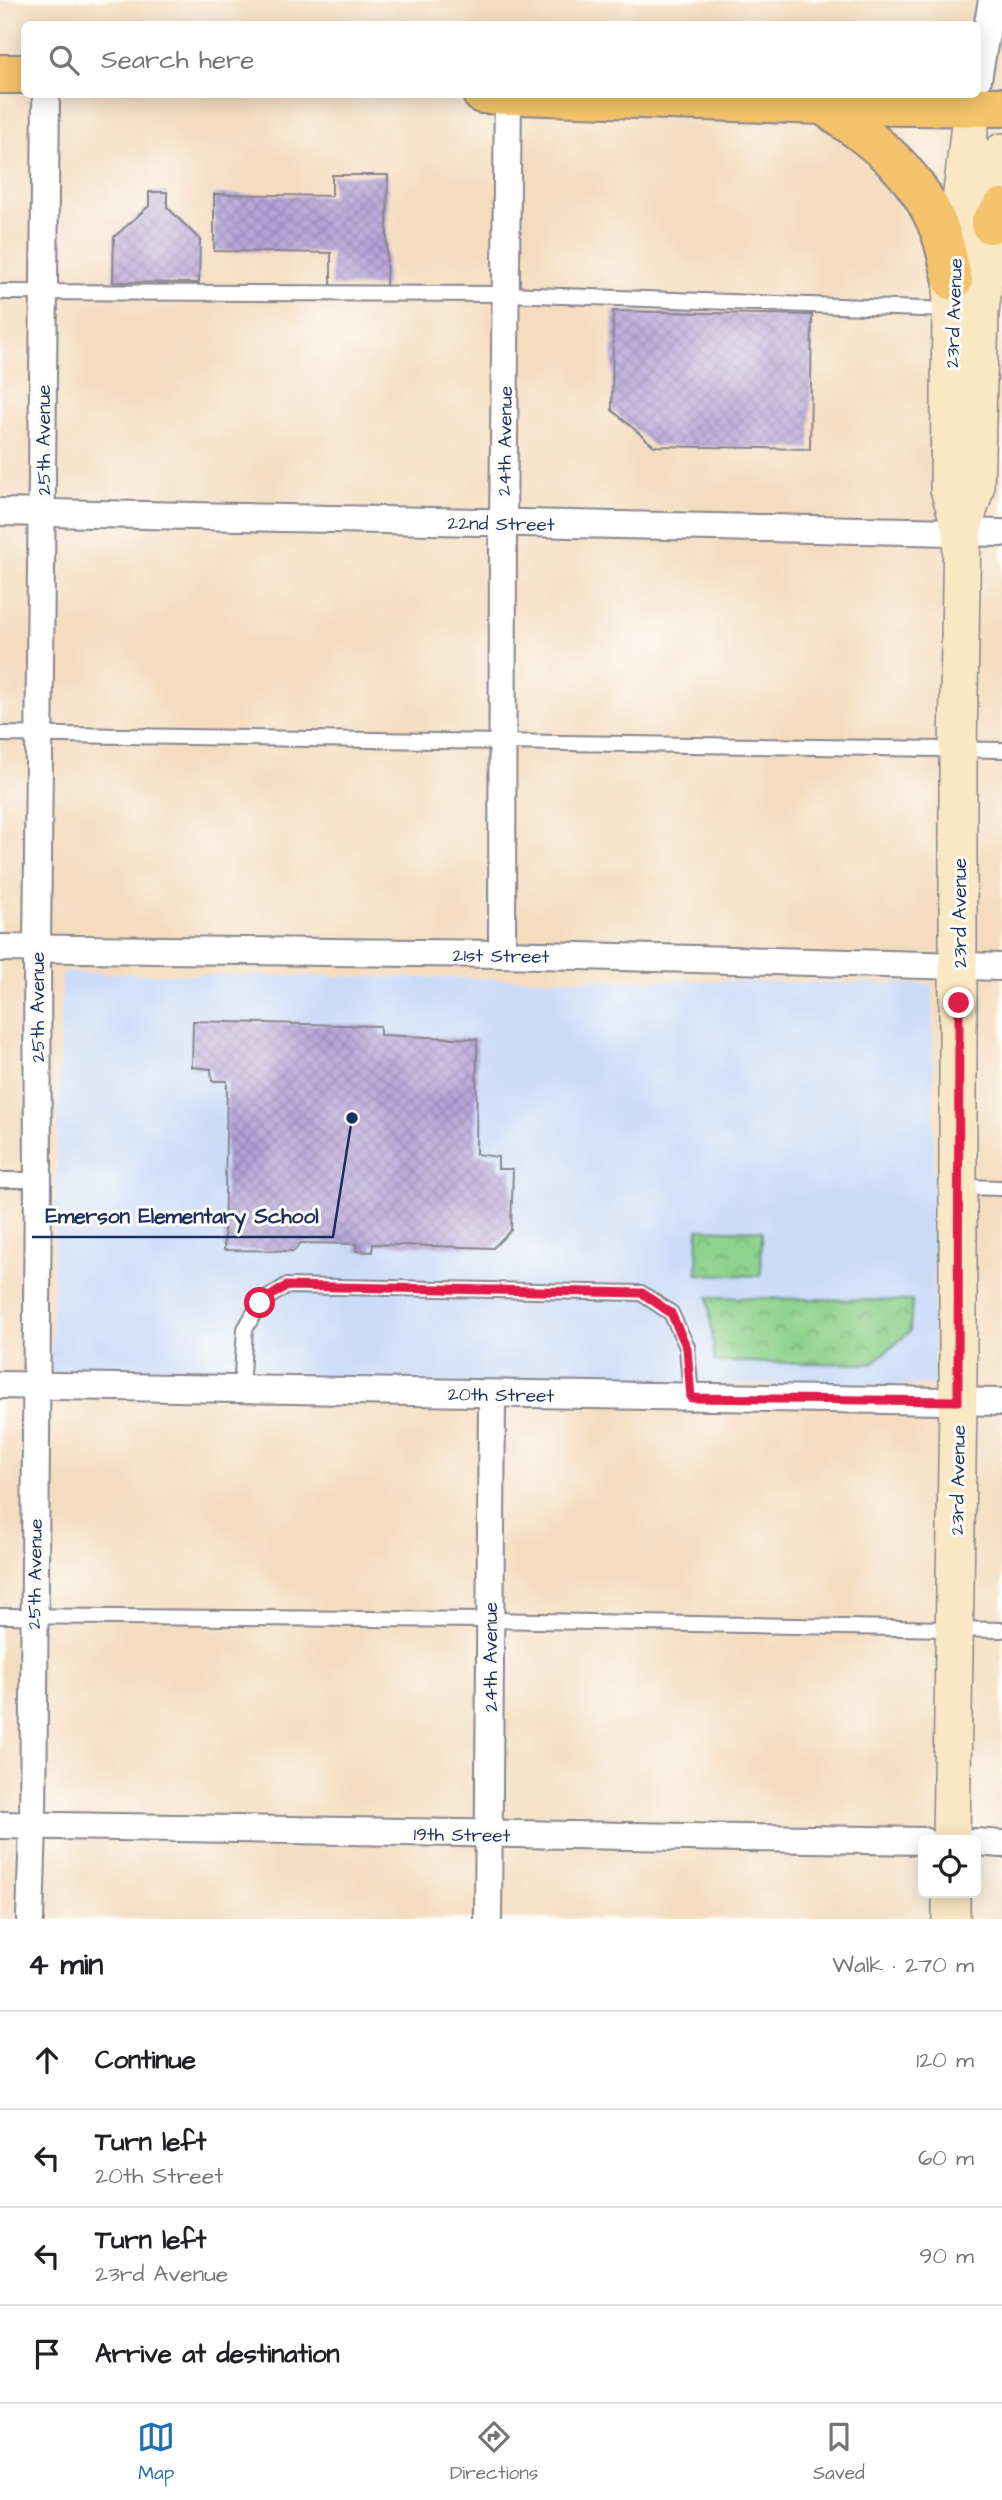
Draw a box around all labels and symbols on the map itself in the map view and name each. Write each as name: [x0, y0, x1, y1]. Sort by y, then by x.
street label: 23rd Avenue: [939, 258, 970, 369]
street label: 25th Avenue: [31, 385, 58, 495]
street label: 24th Avenue: [491, 386, 520, 496]
street label: 22nd Street: [447, 510, 555, 539]
street label: 23rd Avenue: [947, 858, 974, 968]
street label: 21st Street: [452, 942, 550, 971]
street label: 25th Avenue: [25, 952, 52, 1062]
route end: [943, 987, 974, 1018]
callout: Emerson Elementary School: [32, 1195, 333, 1237]
text: Emerson Elementary School: [45, 1202, 319, 1234]
route start: [244, 1287, 275, 1318]
street label: 20th Street: [448, 1381, 555, 1410]
street label: 23rd Avenue: [944, 1425, 973, 1535]
street label: 25th Avenue: [21, 1518, 50, 1630]
street label: 24th Avenue: [478, 1602, 505, 1712]
street label: 19th Street: [413, 1821, 511, 1850]

